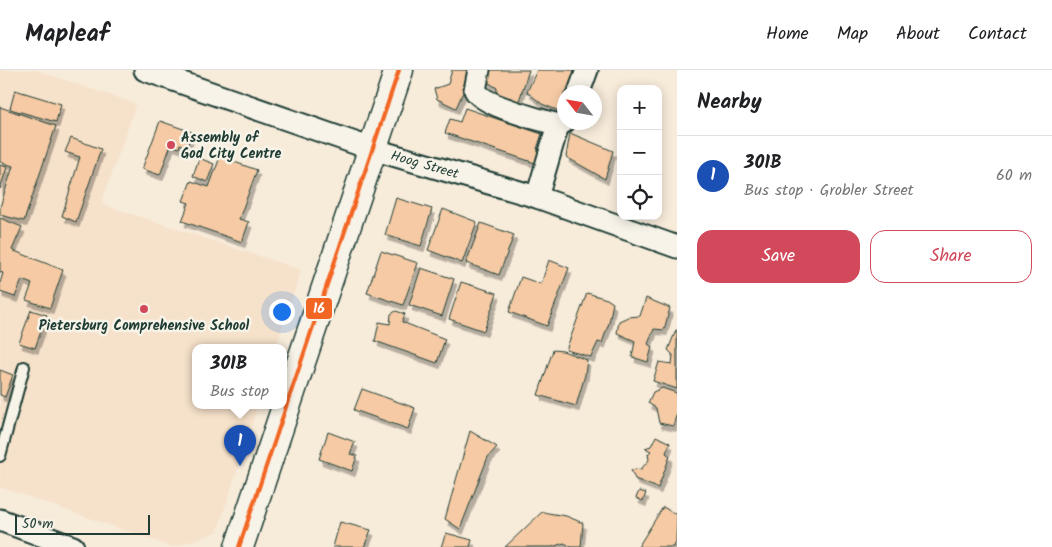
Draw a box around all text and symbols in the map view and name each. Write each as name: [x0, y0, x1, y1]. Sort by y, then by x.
text: Mapleaf: [25, 15, 109, 54]
text: Home: [766, 20, 809, 49]
text: Map: [837, 20, 868, 49]
text: About: [896, 20, 940, 49]
text: Contact: [968, 20, 1027, 49]
north arrow: [557, 85, 602, 130]
map controls: [617, 85, 662, 220]
button: +: [617, 85, 662, 130]
text: Nearby: [697, 86, 762, 119]
place label: Assembly of God City Centre: [181, 127, 282, 165]
button: −: [617, 130, 662, 175]
marker: Assembly of God City Centre: [165, 139, 177, 151]
street label: Hoog Street: [388, 145, 462, 185]
text: 301B: [744, 148, 782, 178]
text: 1: [711, 163, 715, 188]
text: 60 m: [996, 163, 1032, 188]
button: locate: [617, 175, 662, 220]
text: Bus stop · Grobler Street: [744, 178, 914, 203]
button: Save: [697, 230, 860, 283]
button: Share: [870, 230, 1032, 283]
line badge: 16: [305, 297, 333, 320]
text: 16: [313, 298, 325, 320]
your location: [269, 299, 295, 325]
marker: Pietersburg Comprehensive School: [138, 303, 150, 315]
place label: Pietersburg Comprehensive School: [39, 315, 250, 337]
popup: [192, 344, 287, 409]
text: 301B: [210, 349, 248, 379]
text: Bus stop: [210, 379, 269, 404]
pin: 1: [224, 425, 256, 466]
scale bar: [15, 512, 150, 535]
text: 50 m: [22, 513, 53, 535]

